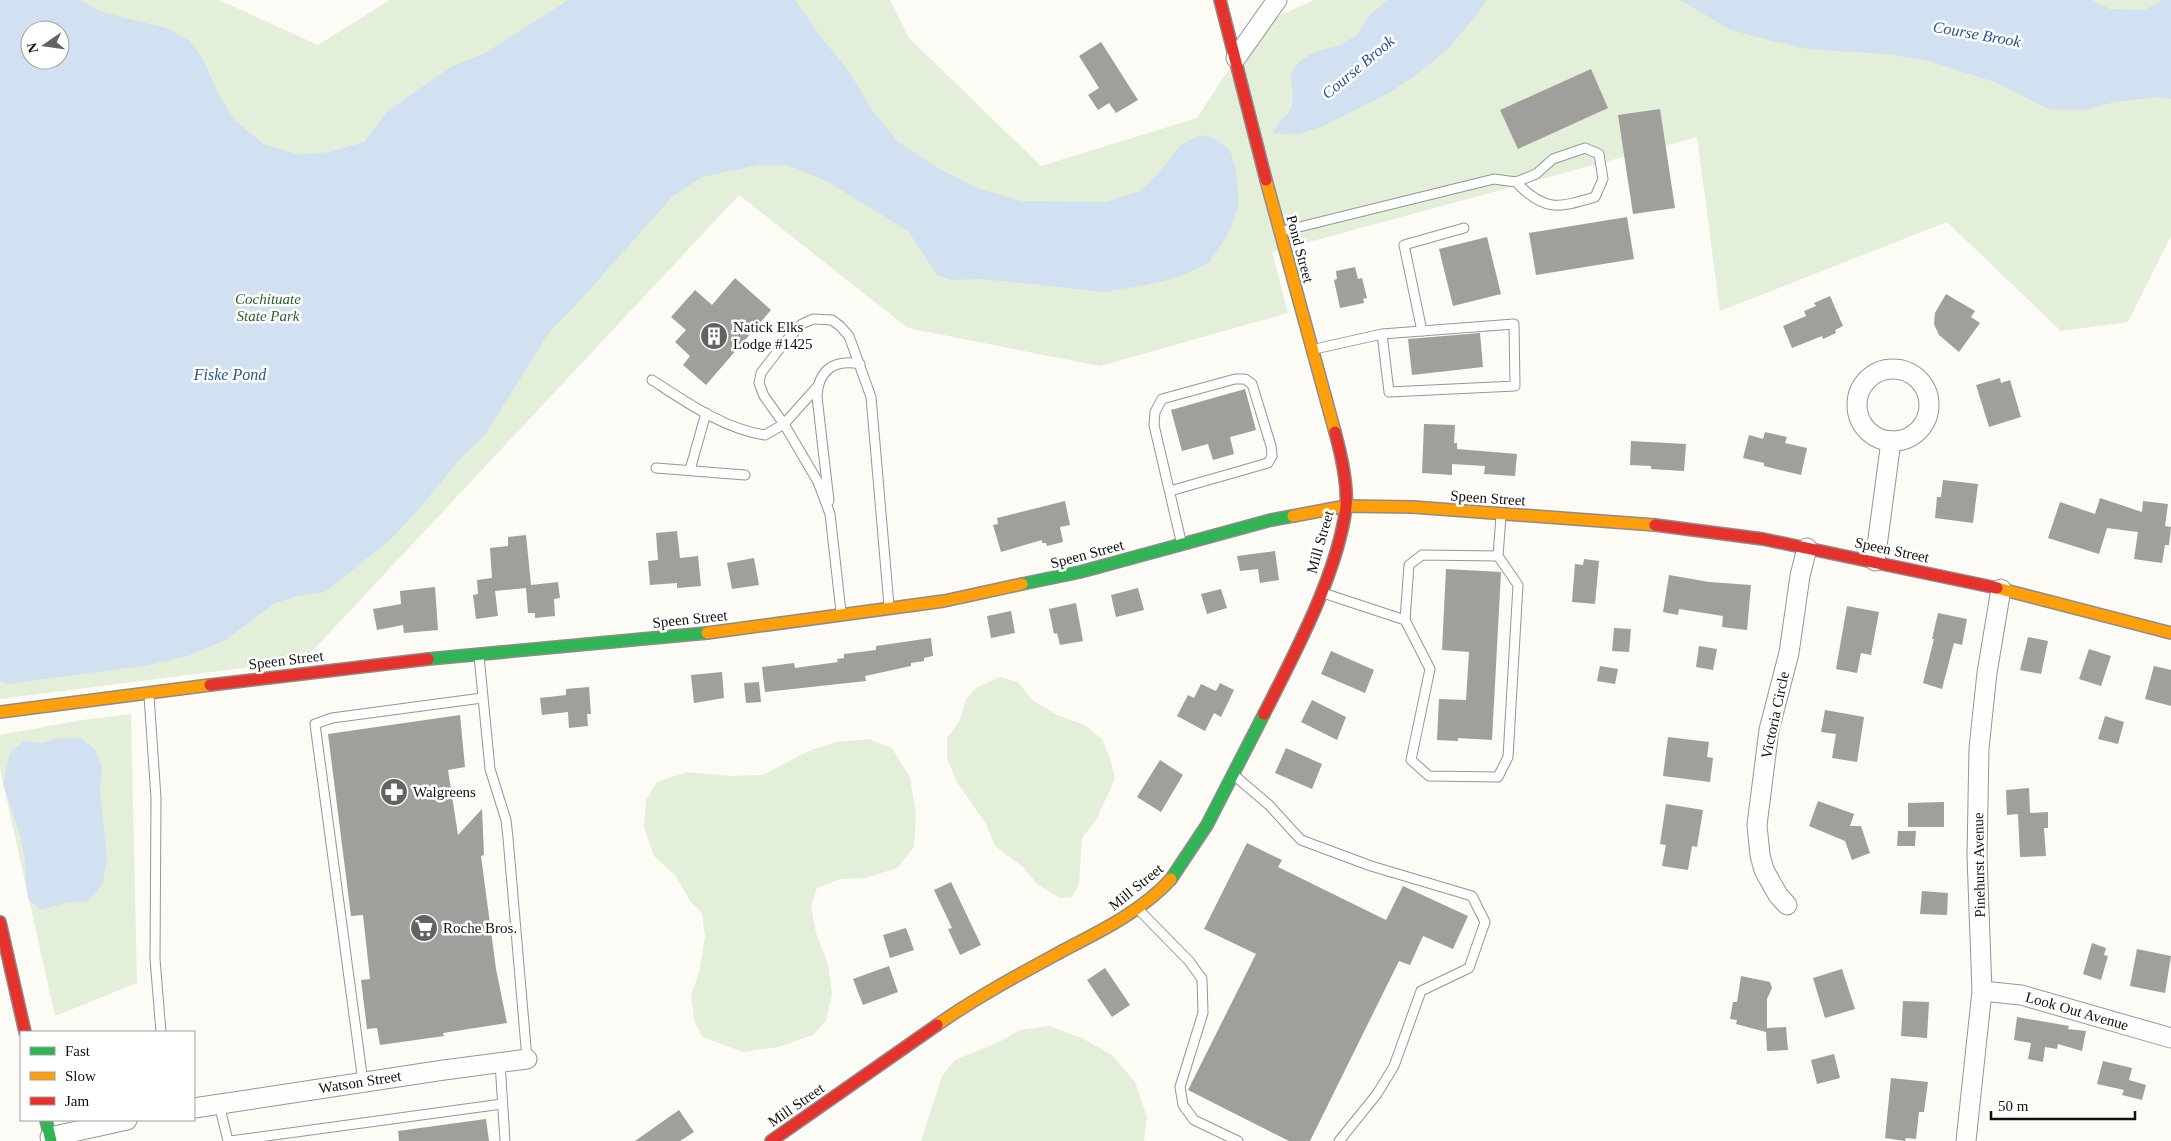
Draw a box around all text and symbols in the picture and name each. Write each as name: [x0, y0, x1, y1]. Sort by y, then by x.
water label: Course Brook: [1932, 18, 2023, 50]
north arrow: [20, 20, 70, 70]
water label: Course Brook: [1319, 31, 1398, 102]
text: N: [24, 41, 41, 54]
street label: Pond Street: [1283, 213, 1317, 285]
park label: Cochituate State Park: [235, 291, 301, 324]
place label: Natick Elks Lodge #1425: [733, 319, 813, 352]
building icon: Natick Elks Lodge #1425: [699, 321, 729, 351]
water label: Fiske Pond: [193, 366, 267, 383]
street label: Speen Street: [1450, 487, 1527, 509]
street label: Mill Street: [1303, 508, 1337, 575]
street label: Speen Street: [1853, 534, 1931, 566]
street label: Speen Street: [1049, 536, 1126, 571]
street label: Speen Street: [652, 607, 729, 631]
street label: Speen Street: [248, 647, 325, 673]
street label: Victoria Circle: [1758, 670, 1792, 760]
pharmacy icon: Walgreens: [379, 777, 409, 807]
place label: Walgreens: [413, 784, 476, 800]
street label: Pinehurst Avenue: [1970, 812, 1988, 918]
street label: Mill Street: [1106, 860, 1167, 914]
supermarket icon: Roche Bros.: [409, 913, 439, 943]
place label: Roche Bros.: [443, 920, 517, 936]
street label: Look Out Avenue: [2024, 989, 2131, 1033]
legend: [20, 1031, 195, 1121]
text: Fast: [65, 1043, 91, 1059]
street label: Watson Street: [318, 1067, 403, 1096]
text: Slow: [65, 1068, 96, 1084]
street label: Mill Street: [765, 1079, 828, 1130]
scale bar: [1991, 1088, 2135, 1120]
text: Jam: [65, 1093, 89, 1109]
text: 50 m: [1998, 1098, 2029, 1114]

